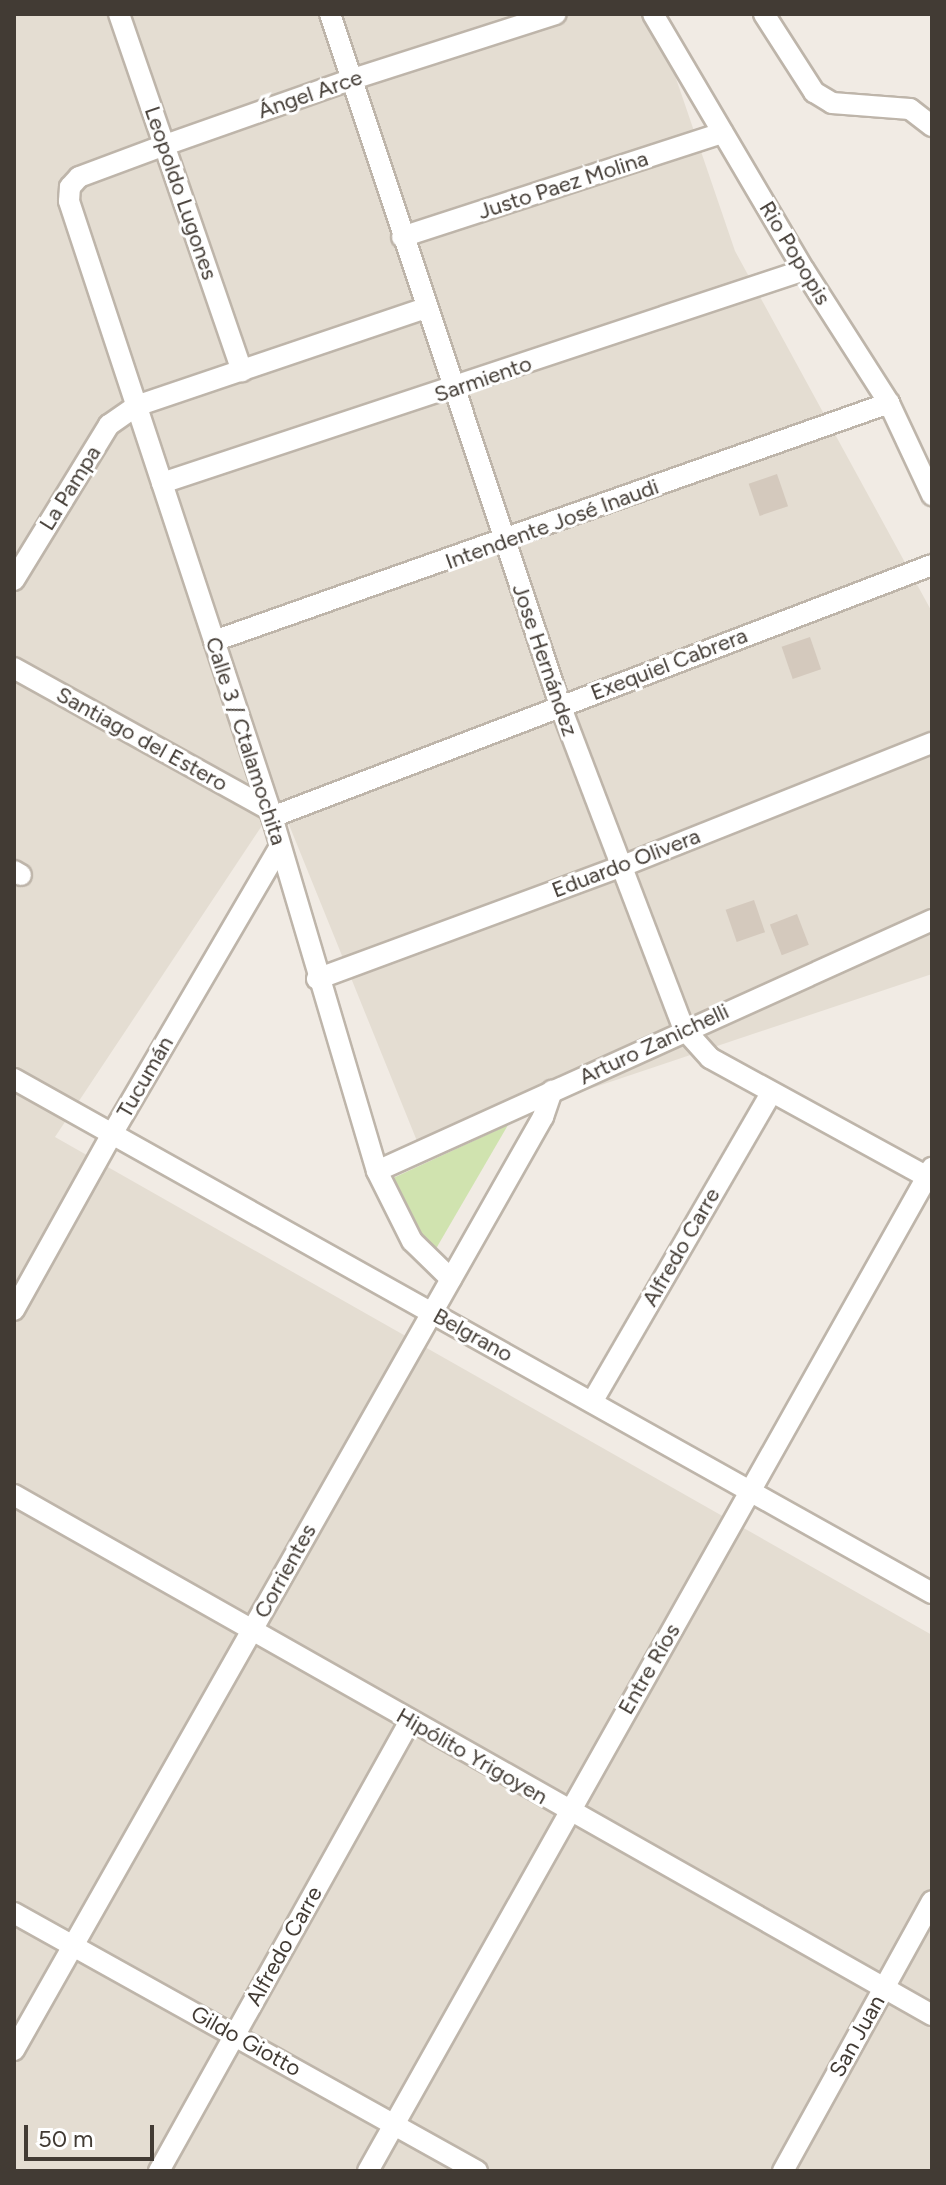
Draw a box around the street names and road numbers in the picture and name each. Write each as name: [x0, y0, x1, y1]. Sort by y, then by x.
street label: Ángel Arce: [254, 64, 366, 124]
street label: Leopoldo Lugones: [139, 103, 223, 283]
street label: Justo Paez Molina: [475, 145, 651, 225]
street label: Rio Popopis: [754, 196, 836, 310]
street label: Sarmiento: [431, 350, 535, 408]
street label: La Pampa: [34, 441, 106, 535]
street label: Intendente José Inaudi: [442, 473, 662, 575]
street label: Jose Hernández: [507, 580, 583, 740]
street label: Exequiel Cabrera: [587, 622, 751, 706]
street label: Calle 3 / Ctalamochita: [200, 634, 292, 848]
street label: Santiago del Estero: [52, 681, 232, 797]
street label: Eduardo Olivera: [548, 823, 704, 903]
street label: Arturo Zanichelli: [575, 998, 733, 1090]
street label: Tucumán: [111, 1032, 179, 1122]
street label: Alfredo Carre: [636, 1183, 726, 1311]
street label: Belgrano: [429, 1302, 517, 1368]
street label: Corrientes: [248, 1519, 322, 1623]
street label: Entre Ríos: [612, 1619, 686, 1719]
street label: Hipólito Yrigoyen: [392, 1702, 552, 1810]
street label: Alfredo Carre: [240, 1882, 328, 2010]
street label: San Juan: [824, 1990, 890, 2082]
street label: Gildo Giotto: [186, 2000, 306, 2082]

